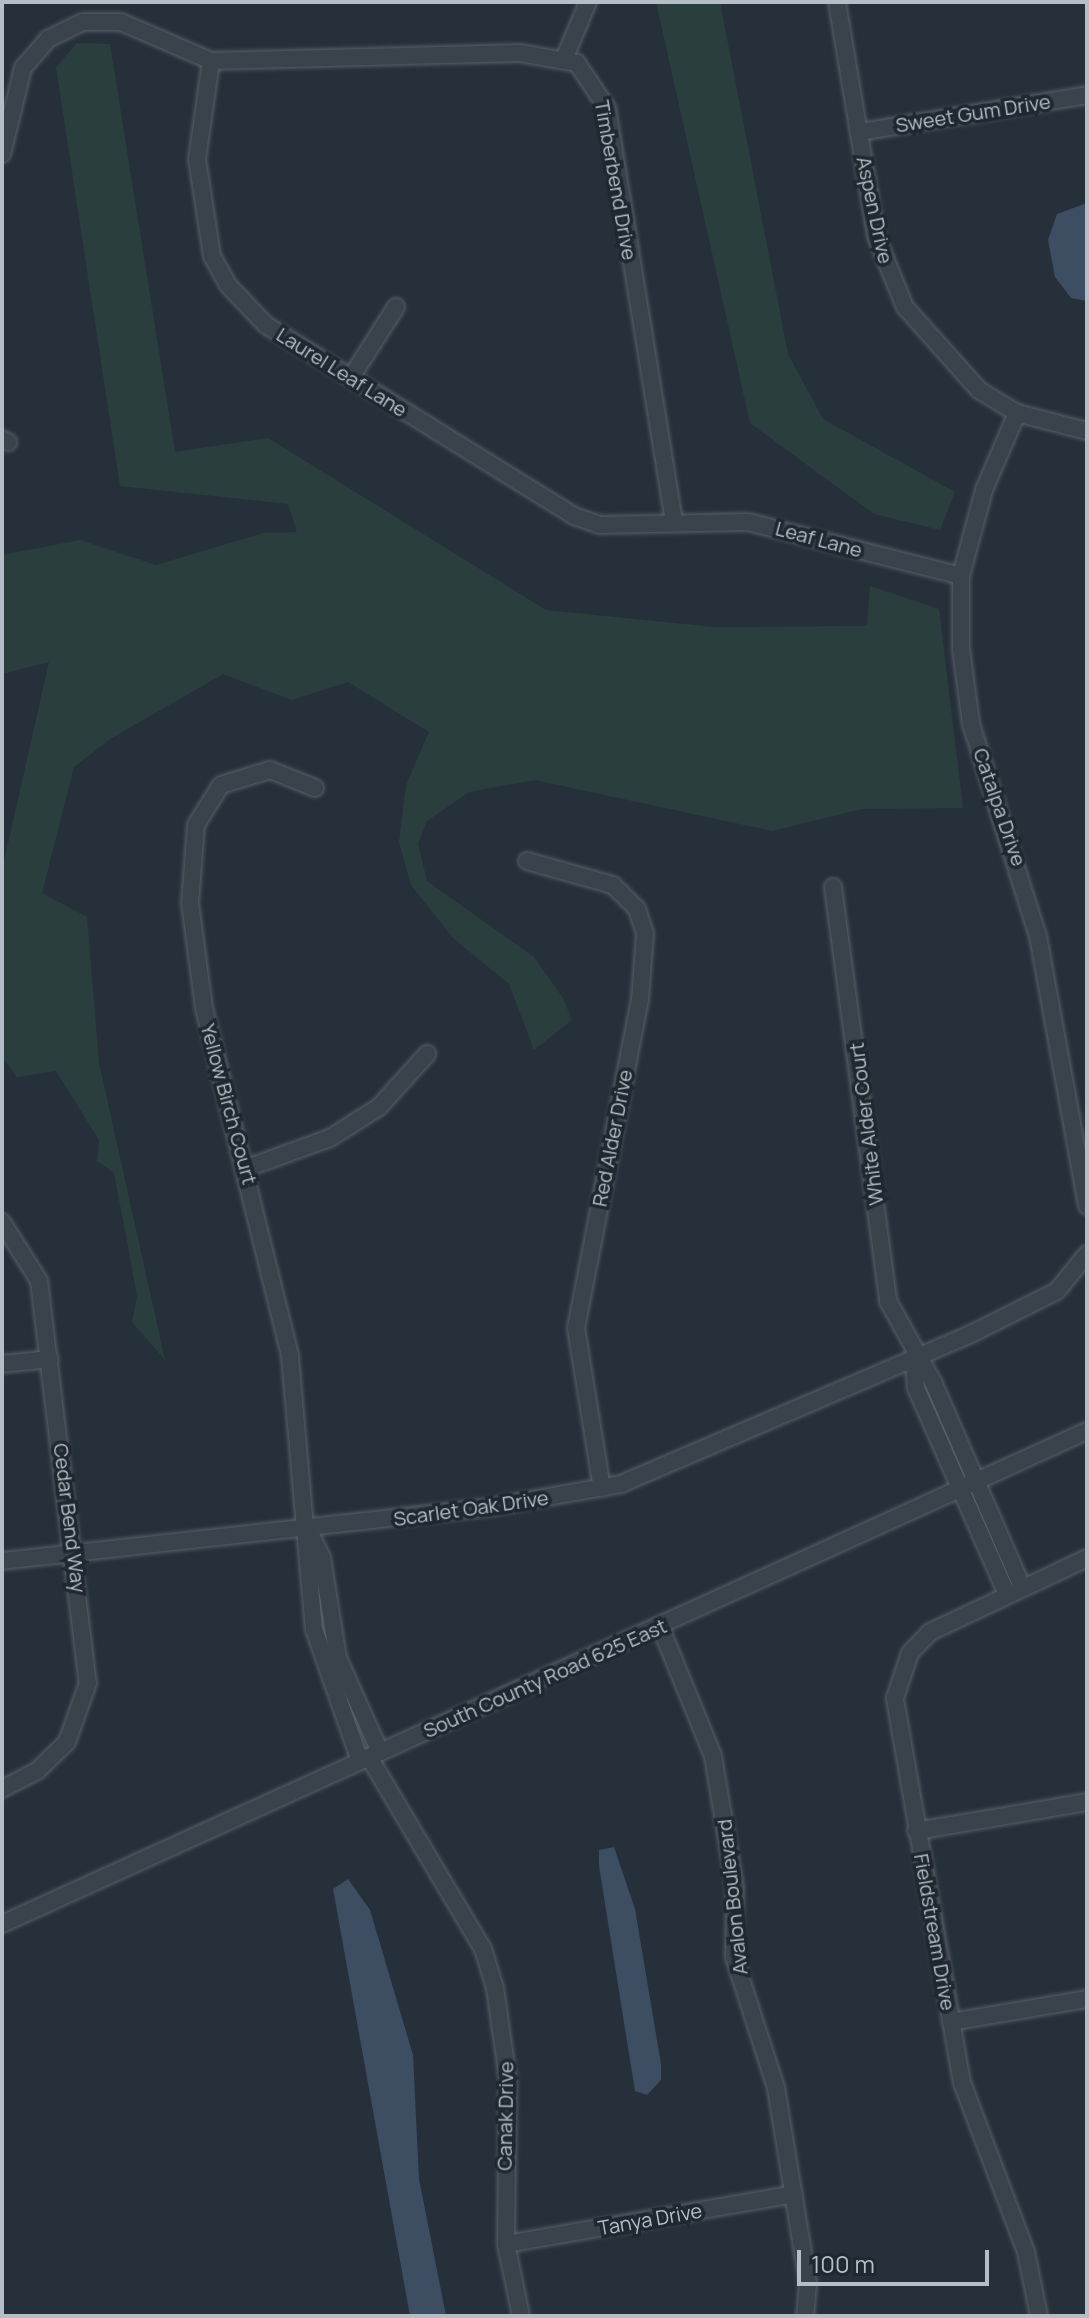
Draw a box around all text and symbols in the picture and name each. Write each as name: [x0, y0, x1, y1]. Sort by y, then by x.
street label: Sweet Gum Drive: [894, 89, 1052, 137]
street label: Timberbend Drive: [590, 98, 642, 262]
street label: Aspen Drive: [852, 154, 898, 266]
street label: Laurel Leaf Lane: [272, 322, 412, 422]
street label: Leaf Lane: [773, 516, 865, 562]
street label: Catalpa Drive: [969, 745, 1031, 869]
street label: Yellow Birch Court: [196, 1021, 262, 1187]
street label: White Alder Court: [844, 1041, 888, 1207]
street label: Red Alder Drive: [587, 1067, 637, 1209]
street label: Cedar Bend Way: [49, 1442, 91, 1594]
street label: Scarlet Oak Drive: [392, 1485, 550, 1531]
street label: South County Road 625 East: [420, 1613, 670, 1743]
street label: Avalon Boulevard: [712, 1818, 752, 1976]
street label: Fieldstream Drive: [909, 1852, 961, 2012]
street label: Canak Drive: [492, 2061, 518, 2171]
street label: Tanya Drive: [596, 2198, 704, 2240]
scale bar: [801, 2234, 993, 2284]
text: 100 m: [811, 2247, 875, 2280]

